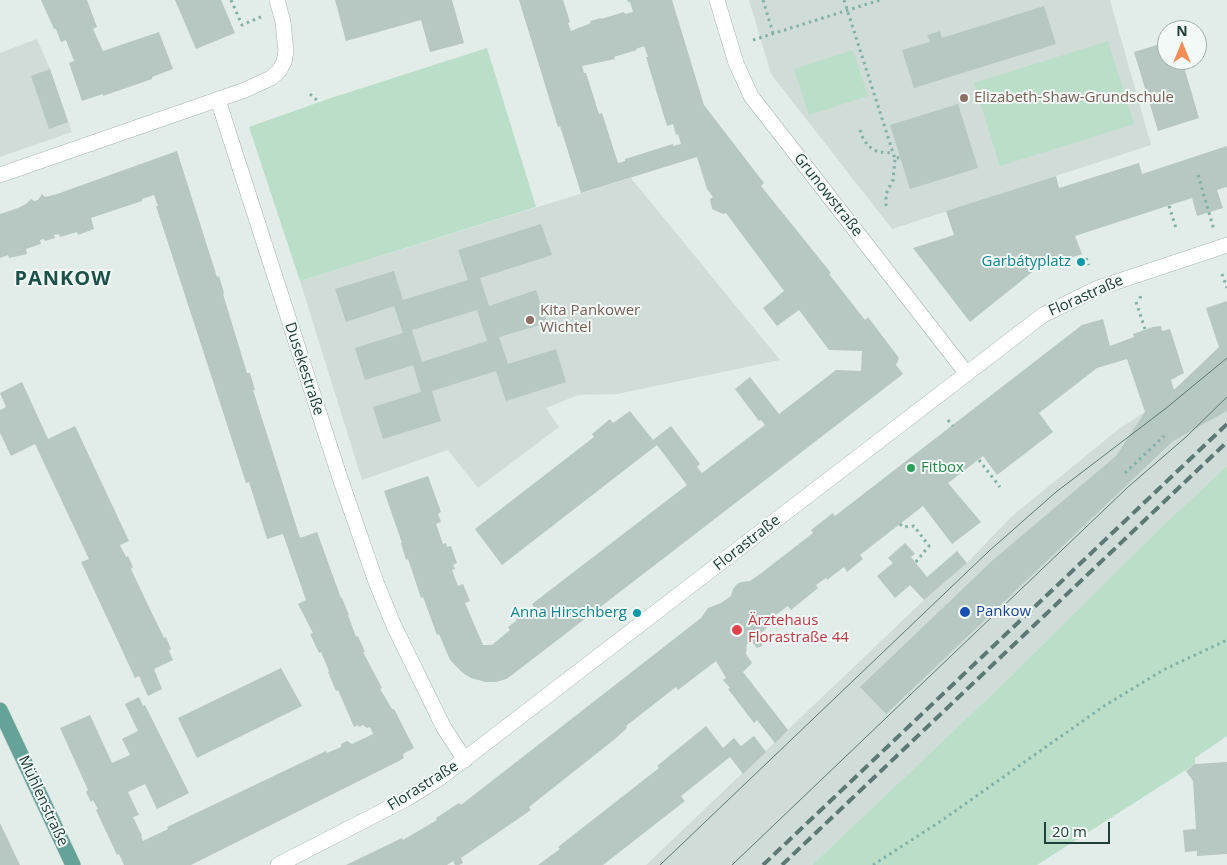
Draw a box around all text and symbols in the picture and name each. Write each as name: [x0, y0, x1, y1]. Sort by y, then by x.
north arrow: [1157, 20, 1207, 70]
text: N: [1176, 21, 1188, 40]
place label: Elizabeth-Shaw-Grundschule: [974, 89, 1174, 107]
marker: Elizabeth-Shaw-Grundschule: [958, 92, 970, 104]
street label: Grunowstraße: [790, 150, 866, 240]
place label: Garbátyplatz: [982, 253, 1071, 271]
marker: Garbátyplatz: [1075, 256, 1087, 268]
district label: PANKOW: [14, 267, 112, 291]
street label: Florastraße: [1046, 272, 1126, 320]
place label: Kita Pankower Wichtel: [540, 302, 640, 337]
marker: Kita Pankower Wichtel: [524, 314, 536, 326]
street label: Dusekestraße: [281, 320, 327, 418]
place label: Fitbox: [921, 459, 964, 477]
marker: Fitbox: [905, 462, 917, 474]
street label: Florastraße: [710, 511, 784, 575]
place label: Pankow: [976, 603, 1031, 621]
place label: Anna Hirschberg: [511, 604, 627, 622]
marker: Pankow: [958, 605, 972, 619]
marker: Anna Hirschberg: [631, 607, 643, 619]
place label: Ärztehaus Florastraße 44: [748, 612, 849, 647]
marker: Ärztehaus Florastraße 44: [730, 623, 744, 637]
street label: Mühlenstraße: [14, 753, 72, 849]
street label: Florastraße: [384, 757, 462, 815]
scale bar: [1047, 812, 1113, 844]
text: 20 m: [1052, 821, 1087, 841]

